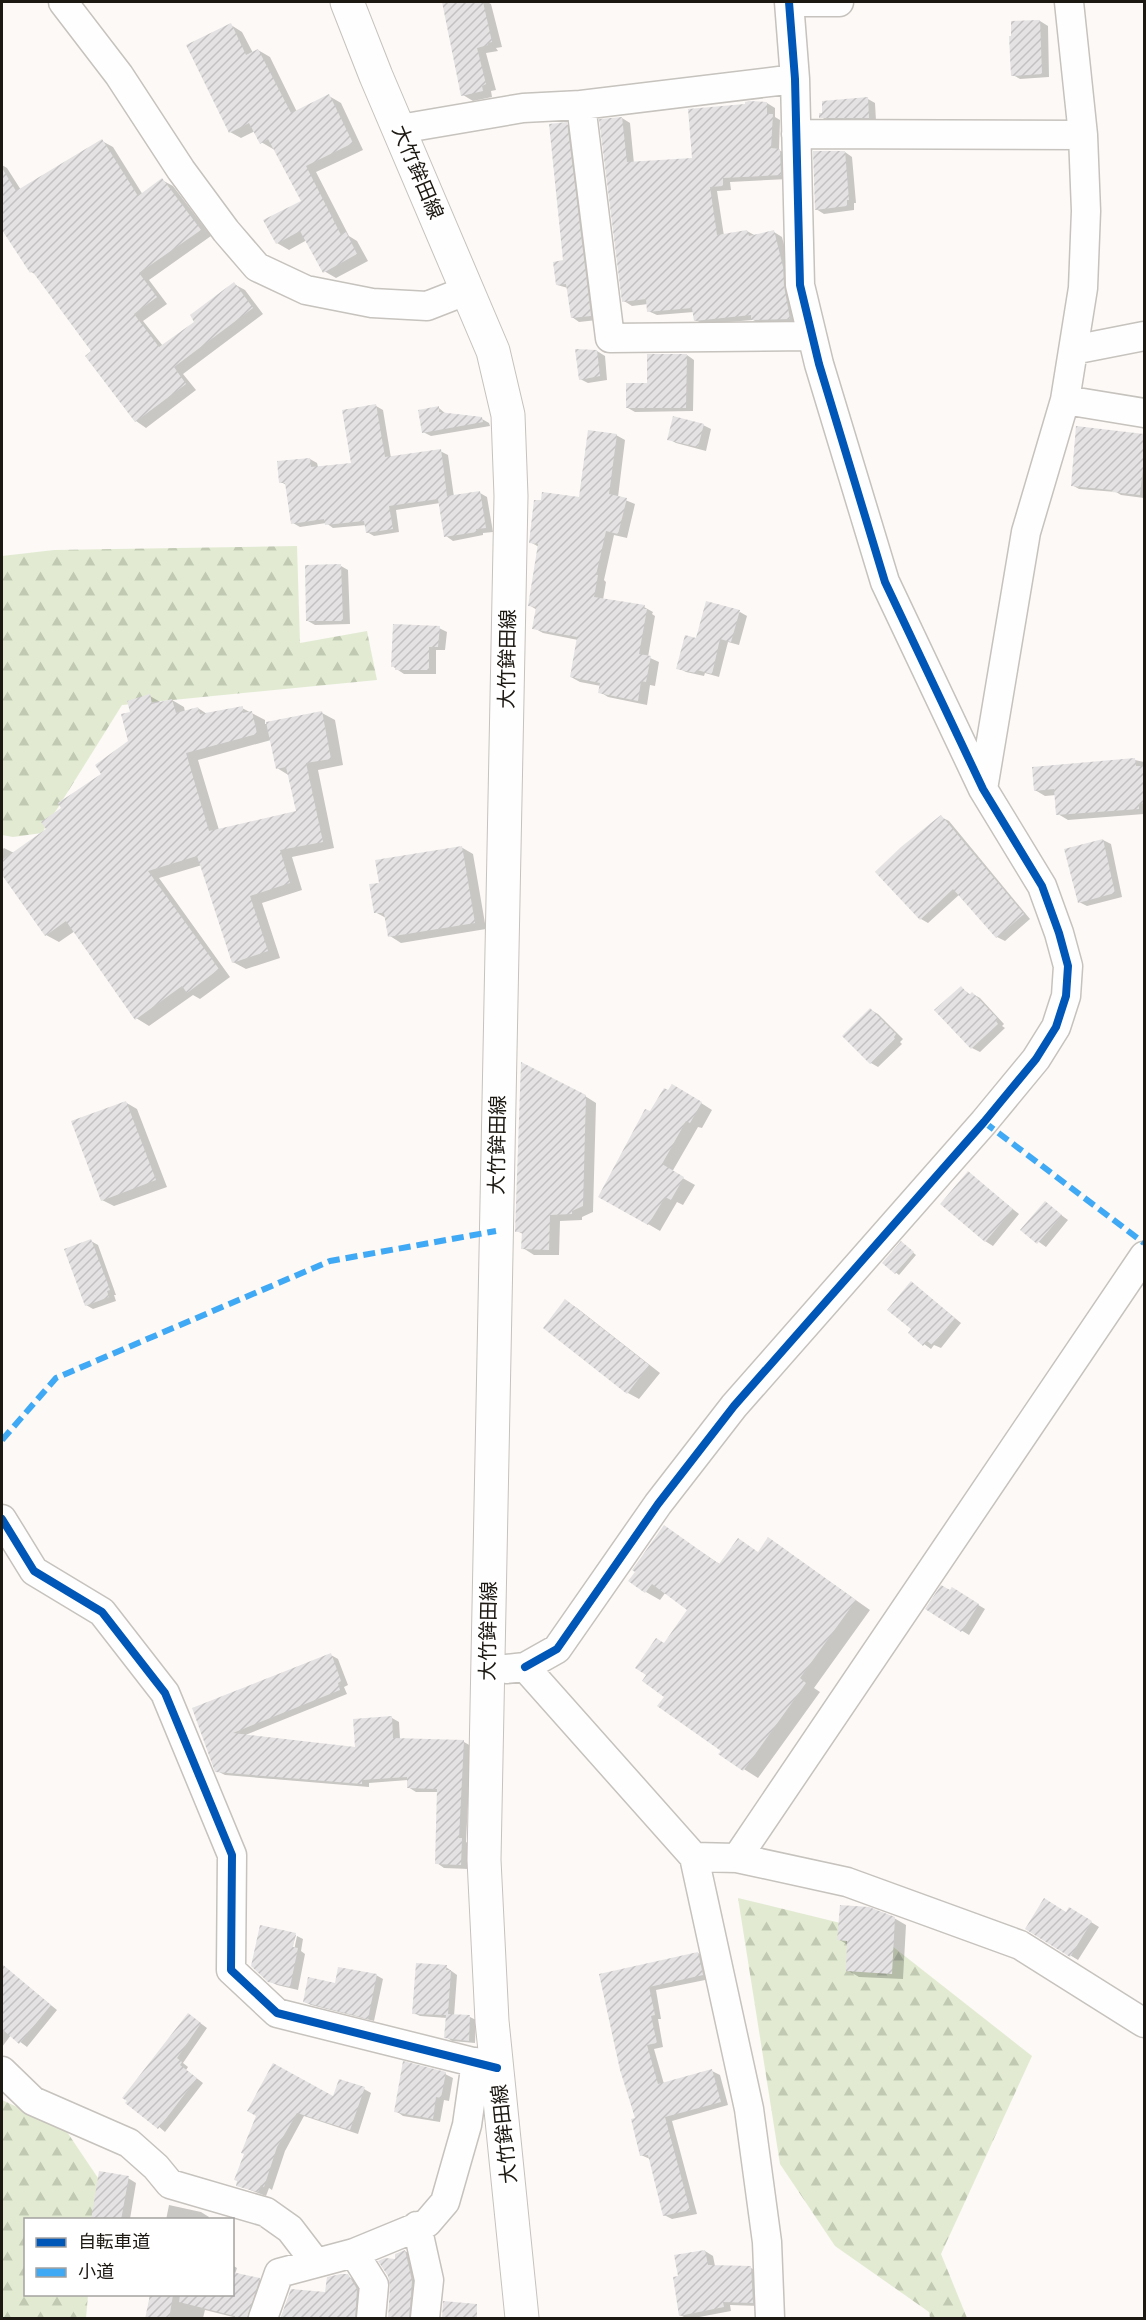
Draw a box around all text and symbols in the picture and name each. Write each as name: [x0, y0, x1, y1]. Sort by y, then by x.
street label: 大竹鉾田線: [386, 121, 450, 223]
street label: 大竹鉾田線: [493, 609, 521, 709]
street label: 大竹鉾田線: [483, 1095, 511, 1195]
street label: 大竹鉾田線: [474, 1581, 502, 1681]
street label: 大竹鉾田線: [486, 2083, 522, 2185]
legend: [24, 2218, 234, 2296]
text: 自転車道: [78, 2230, 150, 2254]
text: 小道: [78, 2260, 114, 2284]

